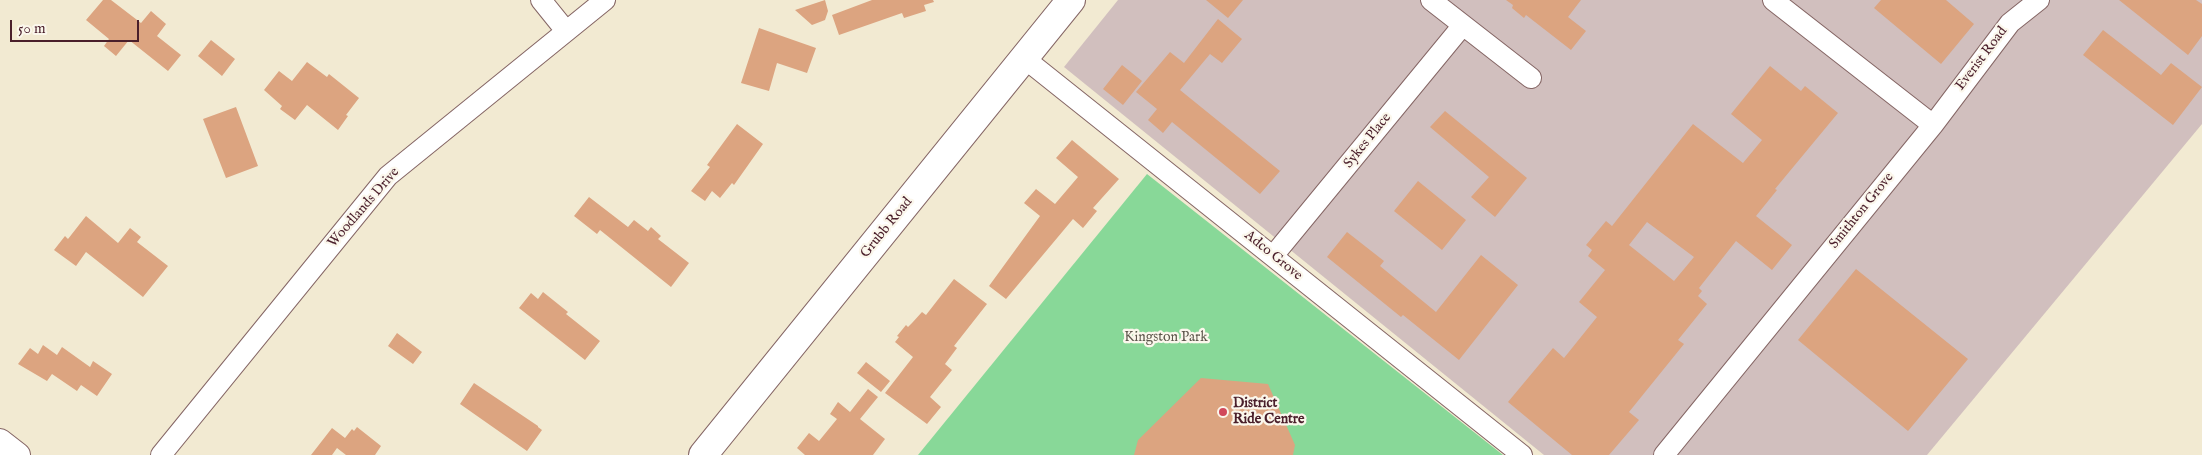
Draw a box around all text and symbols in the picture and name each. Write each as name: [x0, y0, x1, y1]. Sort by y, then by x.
scale bar: [12, 10, 141, 42]
text: 50 m: [18, 19, 46, 38]
street label: Everist Road: [1953, 24, 2011, 94]
street label: Sykes Place: [1341, 110, 1395, 172]
street label: Woodlands Drive: [325, 165, 403, 251]
street label: Smithton Grove: [1826, 170, 1898, 252]
street label: Grubb Road: [857, 194, 917, 262]
street label: Adco Grove: [1241, 228, 1305, 284]
park label: Kingston Park: [1124, 330, 1208, 346]
place label: District Ride Centre: [1233, 396, 1304, 428]
marker: District Ride Centre: [1217, 406, 1229, 418]

